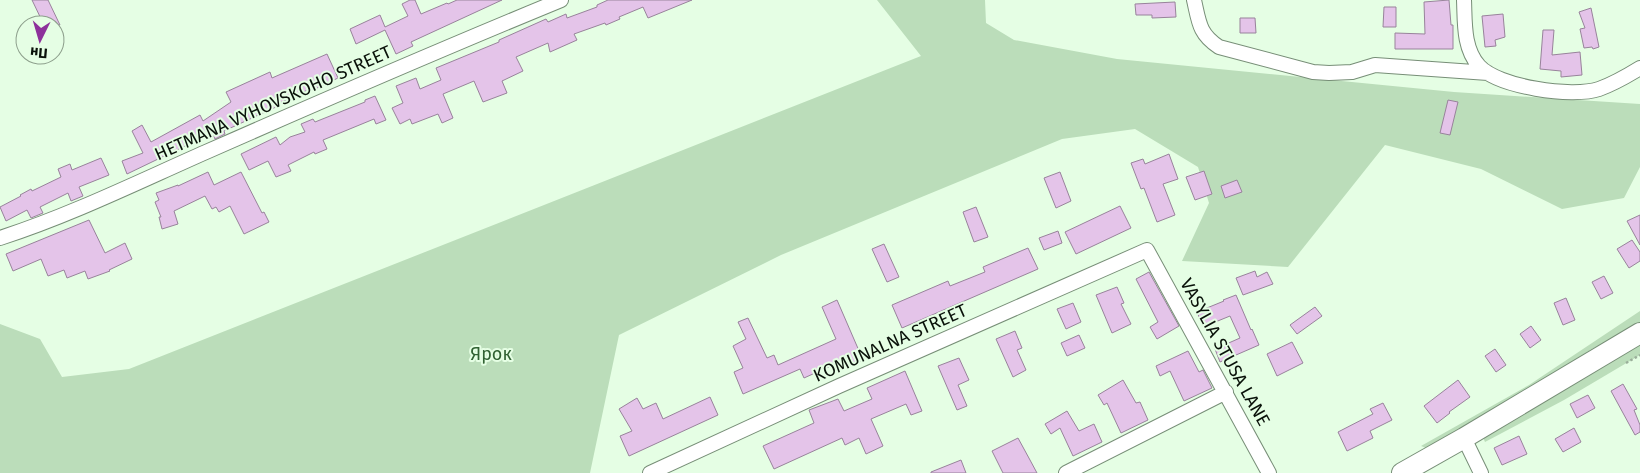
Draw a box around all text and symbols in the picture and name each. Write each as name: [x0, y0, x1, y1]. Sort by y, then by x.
north arrow: [15, 15, 65, 65]
street label: HETMANA VYHOVSKOHO STREET: [151, 40, 396, 165]
text: Пн: [29, 43, 48, 62]
street label: VASYLIA STUSA LANE: [1175, 274, 1275, 430]
street label: KOMUNALNA STREET: [810, 299, 971, 387]
park label: Ярок: [470, 343, 512, 365]

